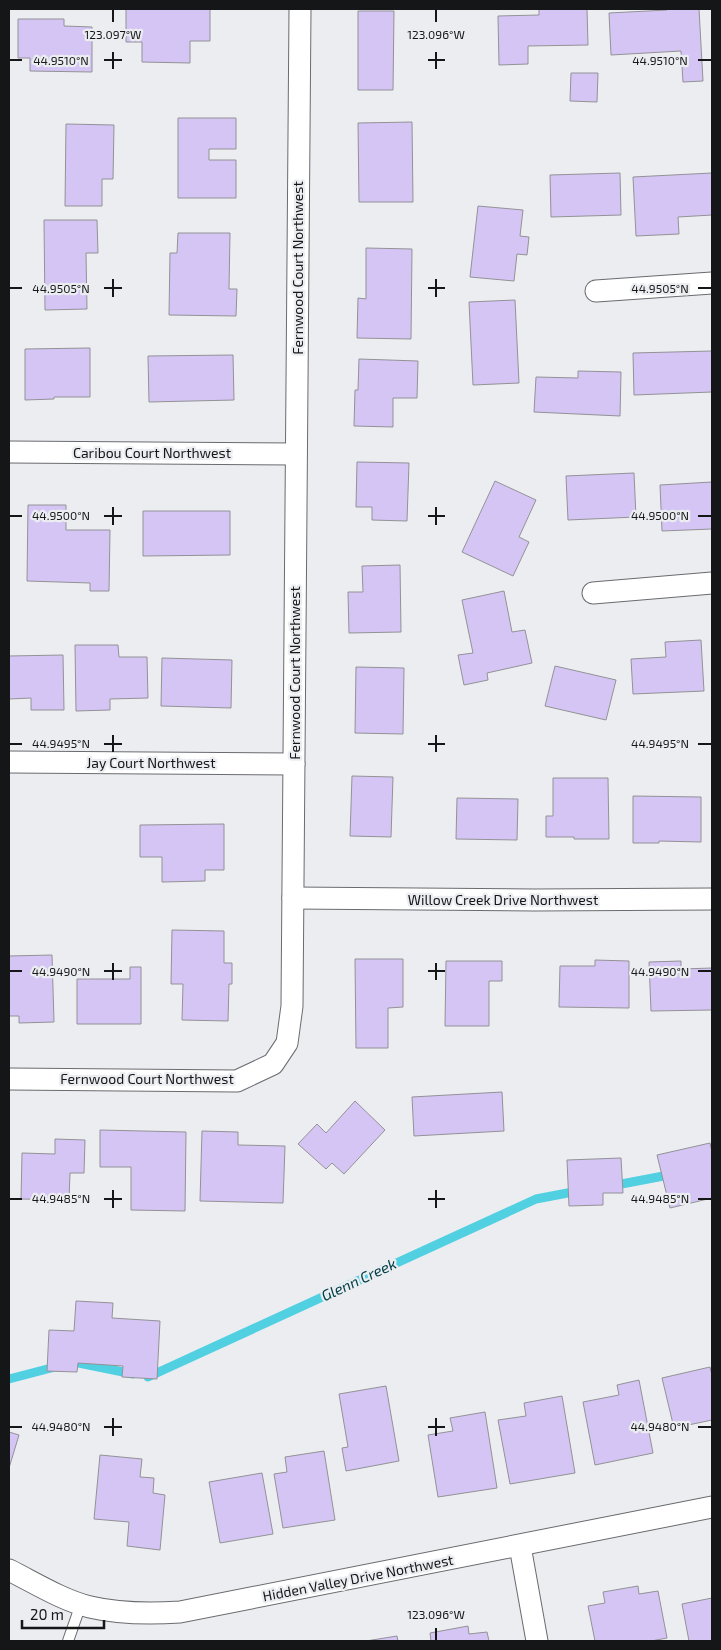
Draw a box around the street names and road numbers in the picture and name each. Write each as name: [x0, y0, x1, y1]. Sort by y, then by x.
street label: Fernwood Court Northwest: [289, 181, 306, 355]
street label: Caribou Court Northwest: [73, 444, 231, 461]
street label: Fernwood Court Northwest: [286, 586, 303, 760]
street label: Jay Court Northwest: [86, 754, 216, 771]
street label: Willow Creek Drive Northwest: [408, 891, 598, 908]
street label: Fernwood Court Northwest: [60, 1070, 234, 1087]
street label: Hidden Valley Drive Northwest: [261, 1551, 455, 1604]

